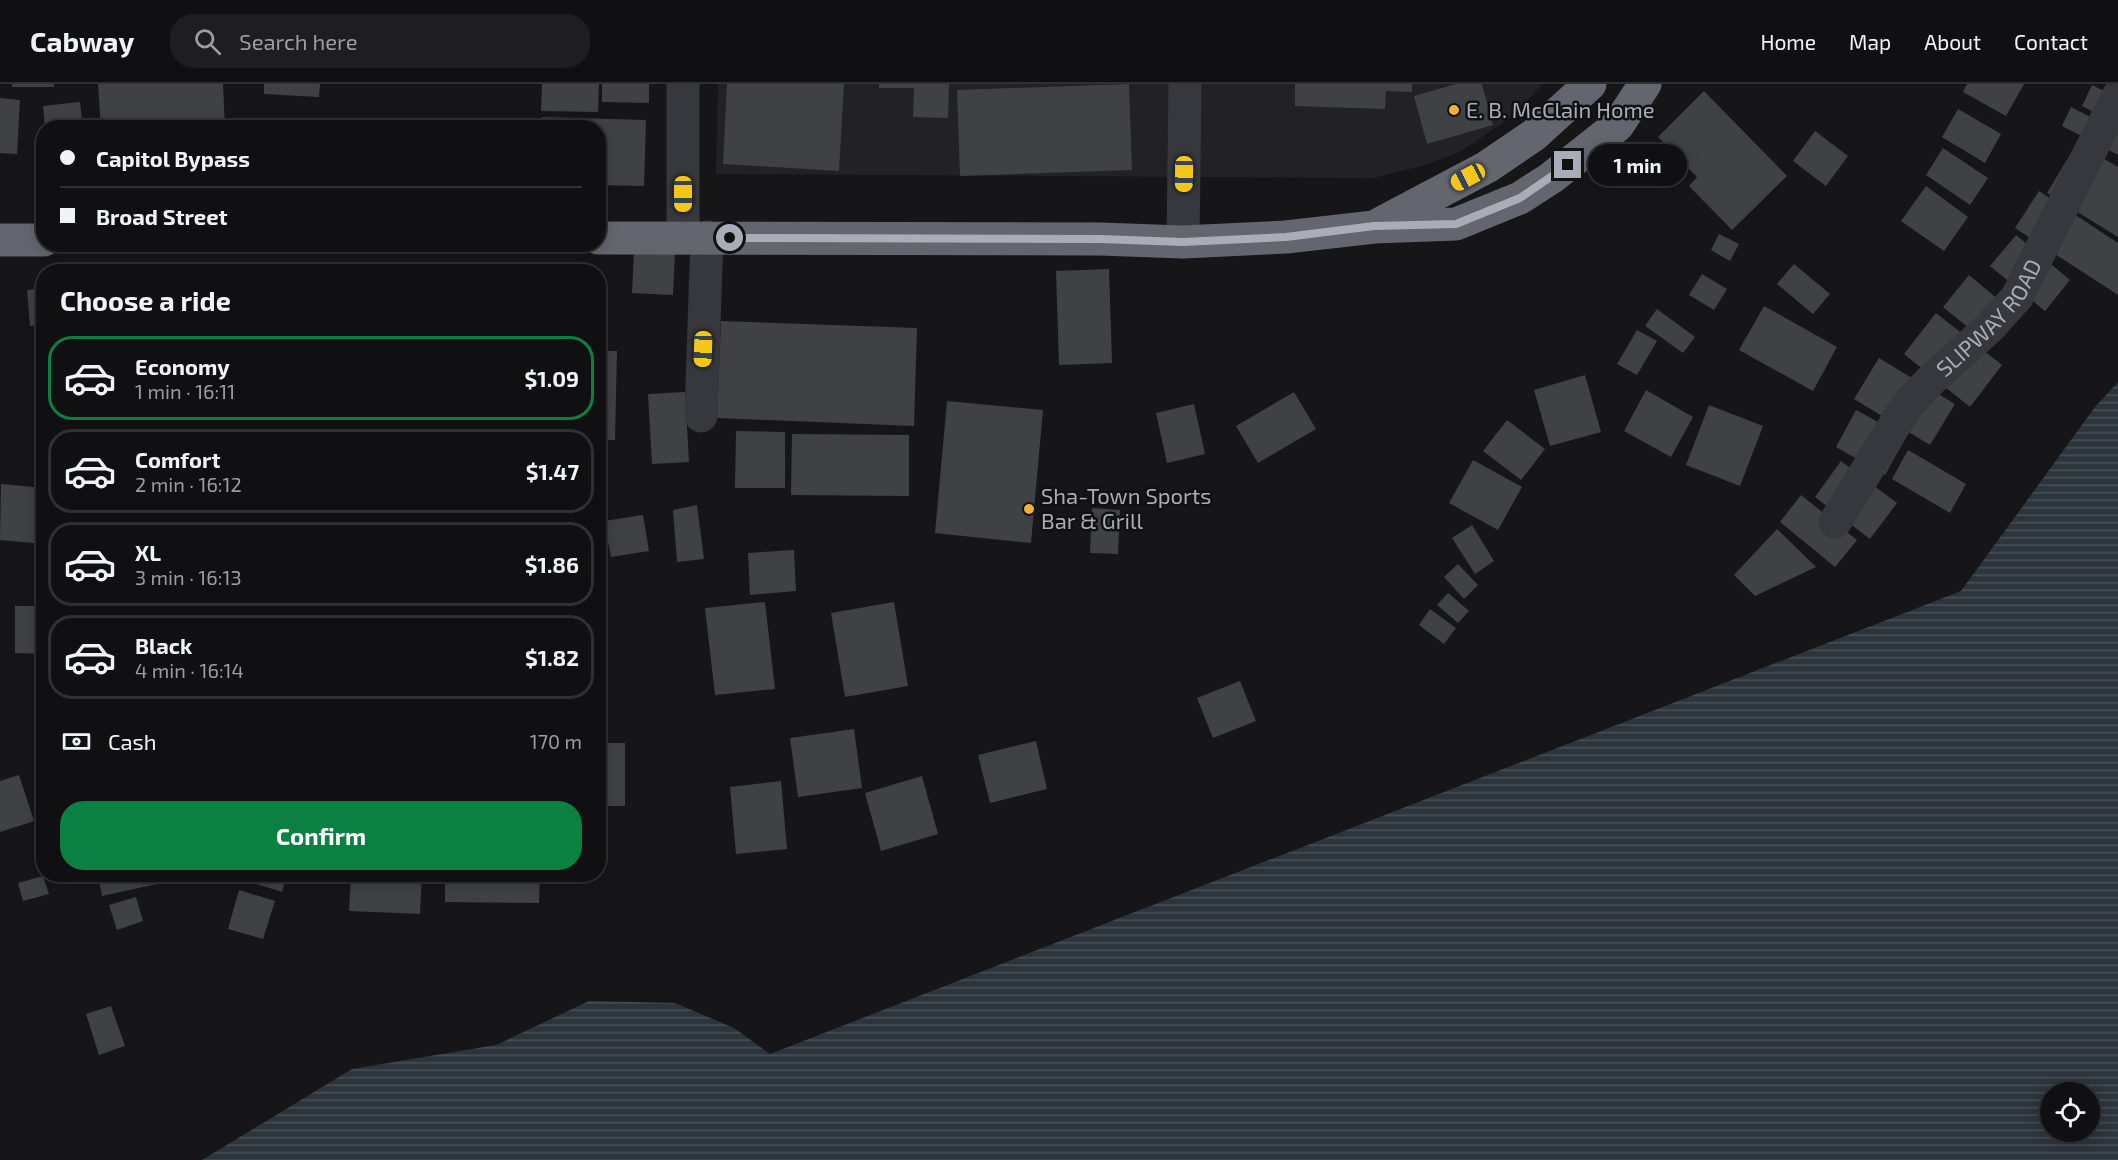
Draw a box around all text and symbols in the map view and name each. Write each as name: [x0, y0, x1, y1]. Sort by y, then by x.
search box: [170, 14, 590, 68]
text: Cabway: [30, 24, 134, 58]
icon: search: [191, 25, 224, 58]
text: Search here: [239, 28, 357, 54]
text: Home: [1760, 29, 1816, 54]
text: Map: [1849, 29, 1891, 54]
text: About: [1924, 29, 1981, 54]
text: Contact: [2014, 29, 2088, 54]
place label: E. B. McClain Home: [1466, 96, 1654, 122]
marker: E. B. McClain Home: [1447, 103, 1461, 117]
callout: 1 min: [1589, 144, 1688, 186]
text: Capitol Bypass: [96, 145, 250, 171]
route end: [1554, 151, 1581, 178]
text: 1 min: [1613, 153, 1662, 177]
car: [1175, 156, 1193, 192]
car: [1448, 161, 1488, 193]
car: [674, 176, 692, 212]
text: Broad Street: [96, 203, 228, 229]
route start: [716, 224, 743, 251]
street label: SLIPWAY ROAD: [1930, 254, 2046, 381]
text: Choose a ride: [60, 284, 231, 316]
car: [693, 331, 713, 367]
icon: car: [63, 351, 117, 405]
text: Economy: [135, 353, 230, 379]
text: $1.09: [525, 365, 579, 391]
text: 1 min · 16:11: [135, 379, 235, 403]
icon: car: [63, 444, 117, 498]
text: Comfort: [135, 446, 220, 472]
text: $1.47: [526, 458, 579, 484]
text: 2 min · 16:12: [135, 472, 242, 496]
place label: Sha-Town Sports Bar & Grill: [1041, 482, 1211, 533]
marker: Sha-Town Sports Bar & Grill: [1022, 502, 1036, 516]
icon: car: [63, 537, 117, 591]
text: XL: [135, 539, 161, 565]
text: $1.86: [525, 551, 579, 577]
text: 3 min · 16:13: [135, 565, 242, 589]
icon: car: [63, 630, 117, 684]
text: Black: [135, 632, 192, 658]
text: $1.82: [525, 644, 579, 670]
text: 4 min · 16:14: [135, 658, 244, 682]
icon: cash: [60, 725, 93, 758]
text: Cash: [108, 728, 157, 754]
text: 170 m: [530, 729, 582, 753]
button: Confirm: [60, 801, 582, 870]
map controls: [2040, 1082, 2100, 1142]
button: locate: [2040, 1082, 2100, 1142]

